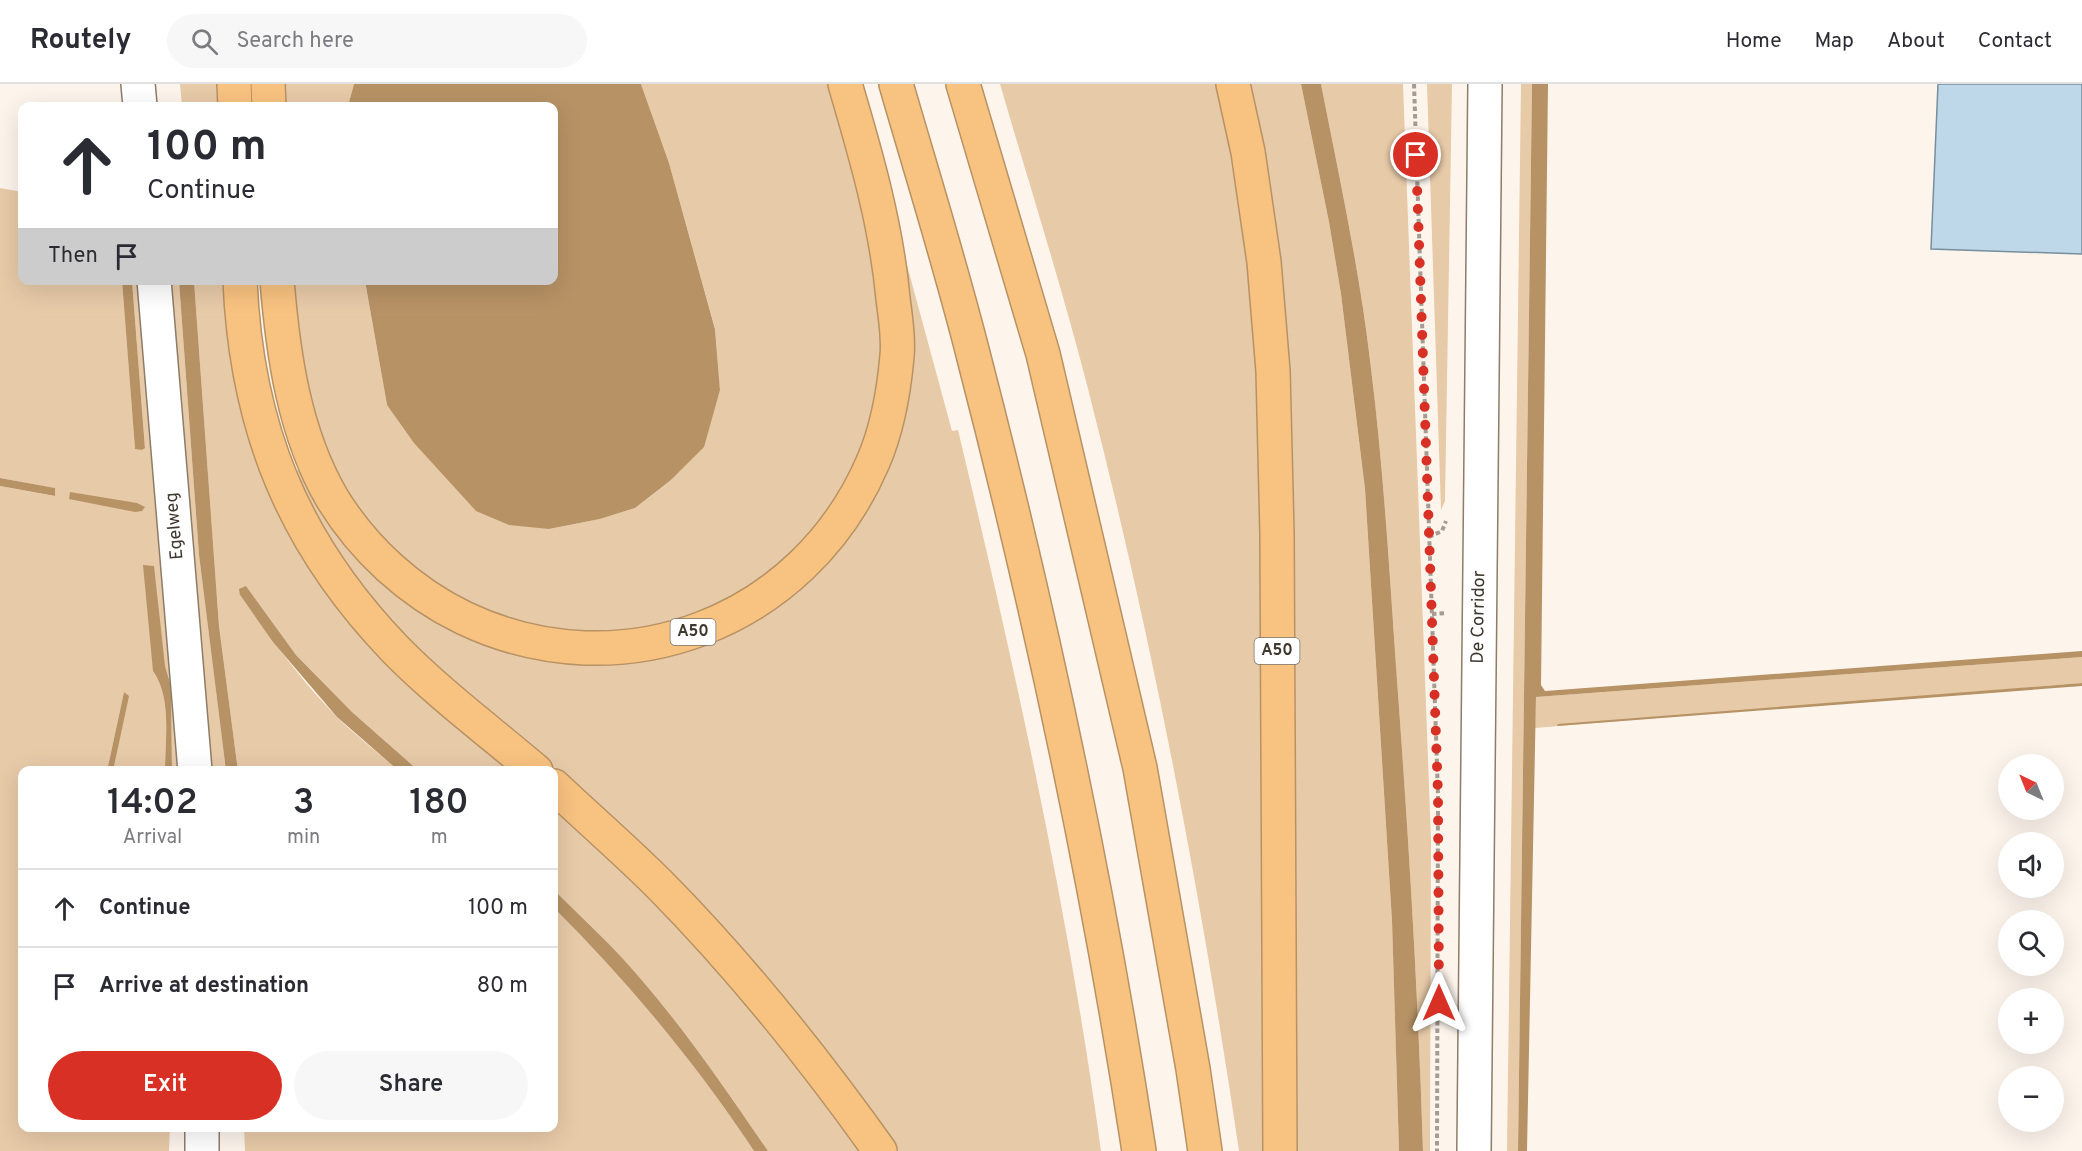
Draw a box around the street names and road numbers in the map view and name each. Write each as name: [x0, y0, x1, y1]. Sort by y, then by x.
street label: Egelweg: [161, 491, 189, 561]
street label: De Corridor: [1467, 570, 1491, 664]
road number: A50: [670, 619, 716, 645]
road number: A50: [1254, 638, 1300, 664]

